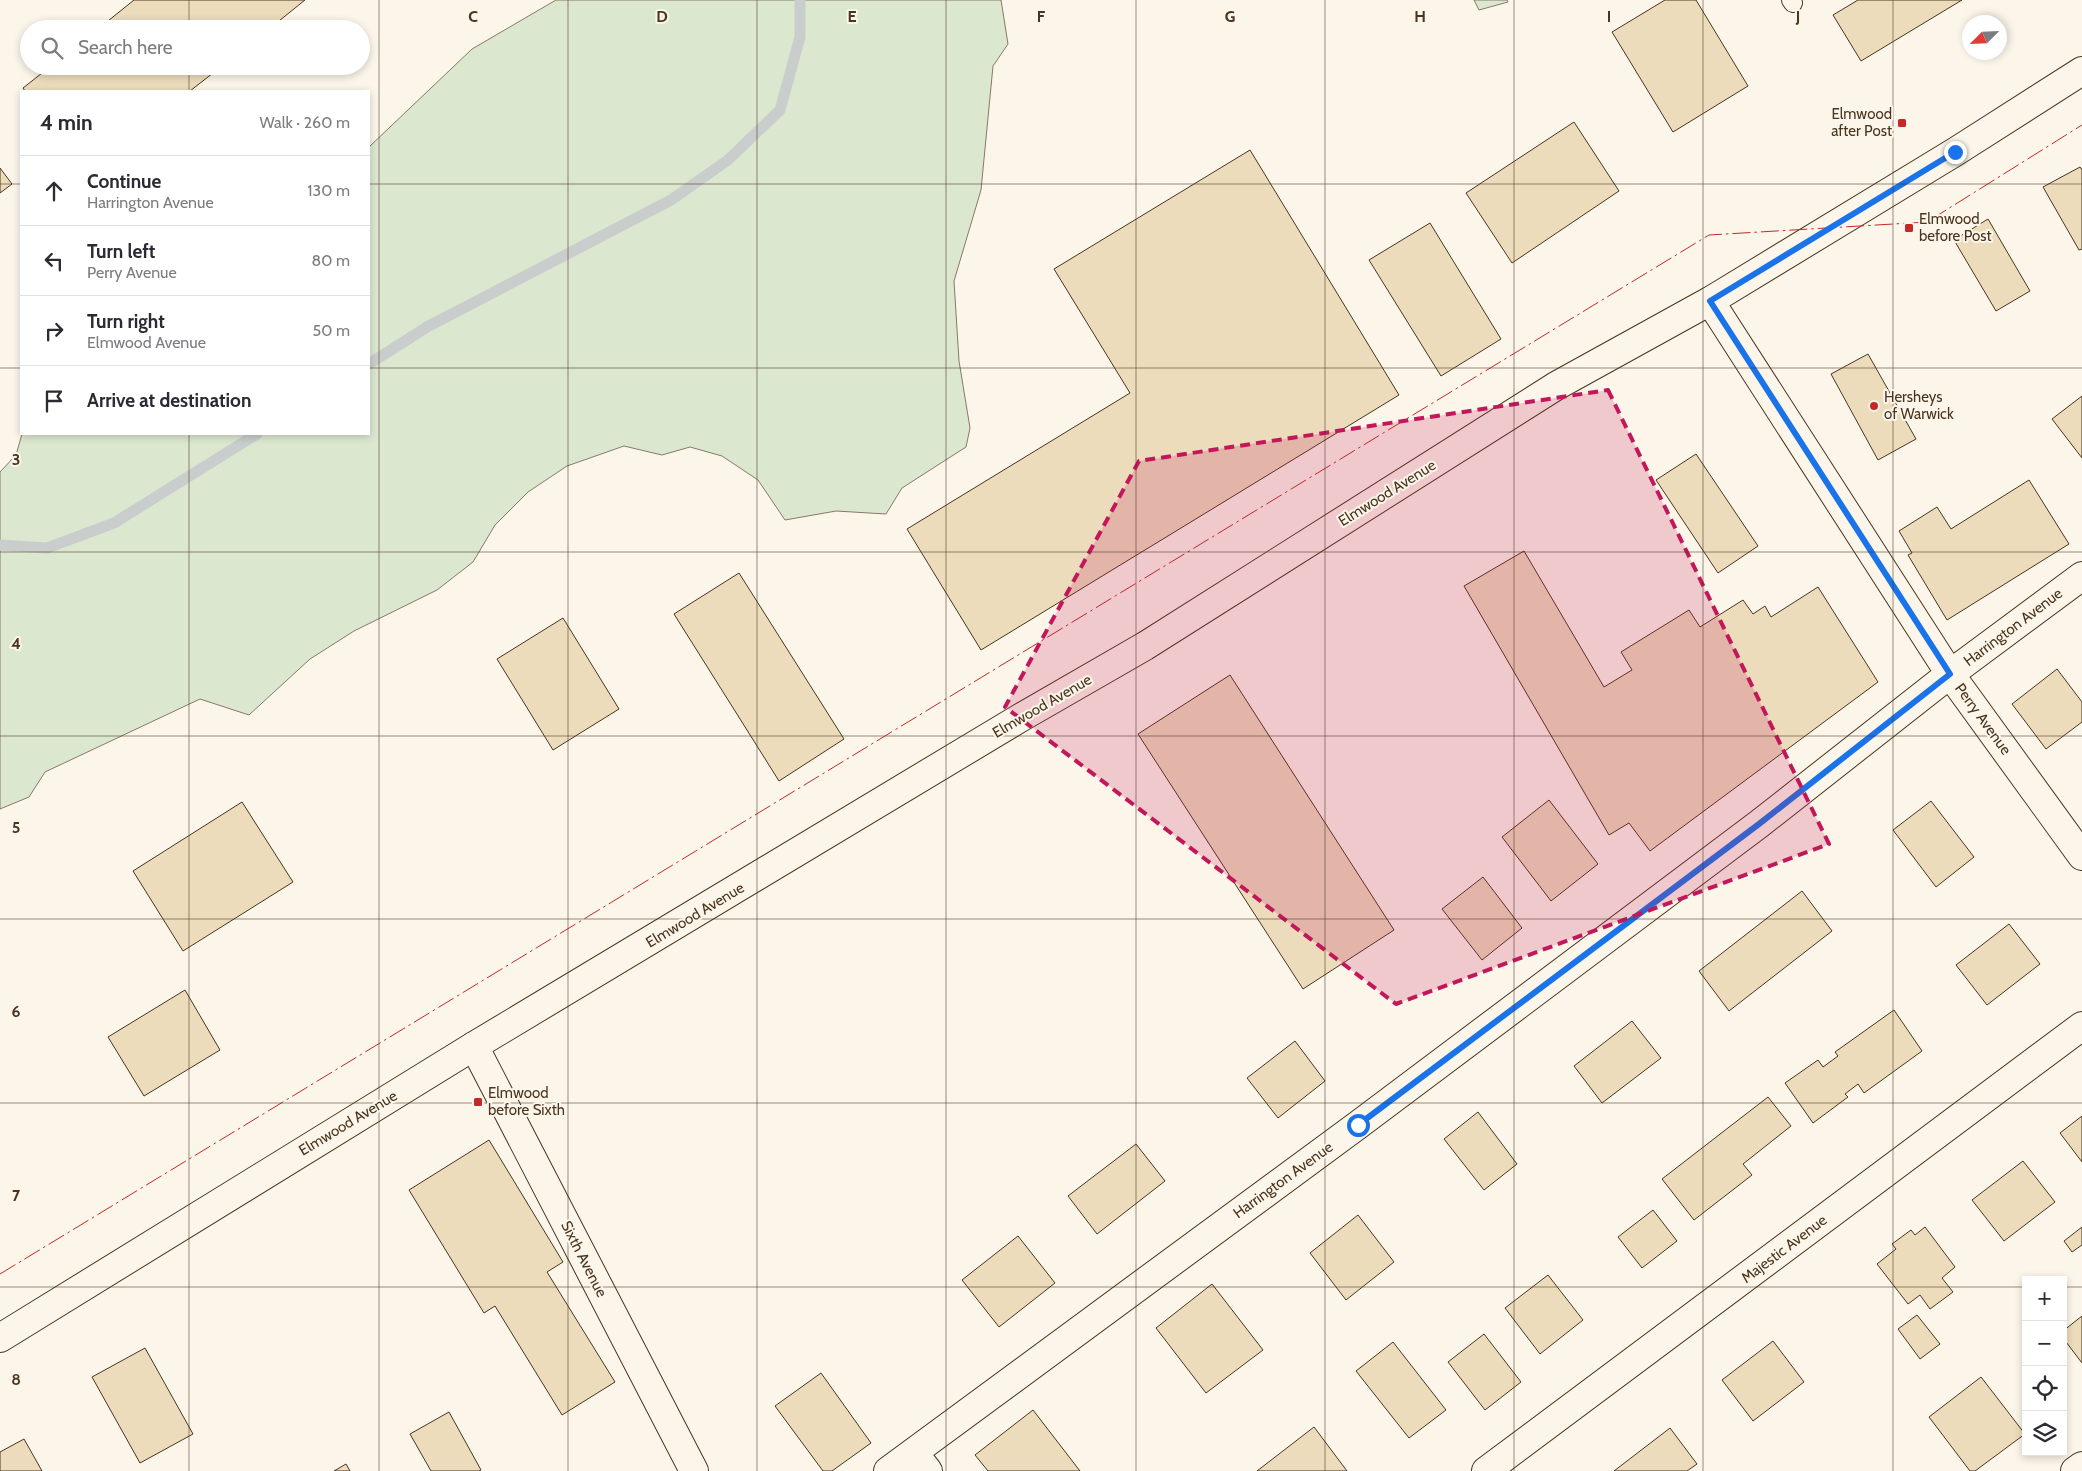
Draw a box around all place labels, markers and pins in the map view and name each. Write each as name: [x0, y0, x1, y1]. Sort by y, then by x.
place label: Elmwood after Post: [1831, 105, 1892, 140]
marker: Elmwood after Post: [1896, 117, 1908, 129]
place label: Elmwood before Post: [1919, 210, 1992, 245]
marker: Elmwood before Post: [1903, 222, 1915, 234]
place label: Hersheys of Warwick: [1884, 388, 1954, 423]
marker: Hersheys of Warwick: [1868, 400, 1880, 412]
place label: Elmwood before Sixth: [488, 1084, 565, 1119]
marker: Elmwood before Sixth: [472, 1096, 484, 1108]

